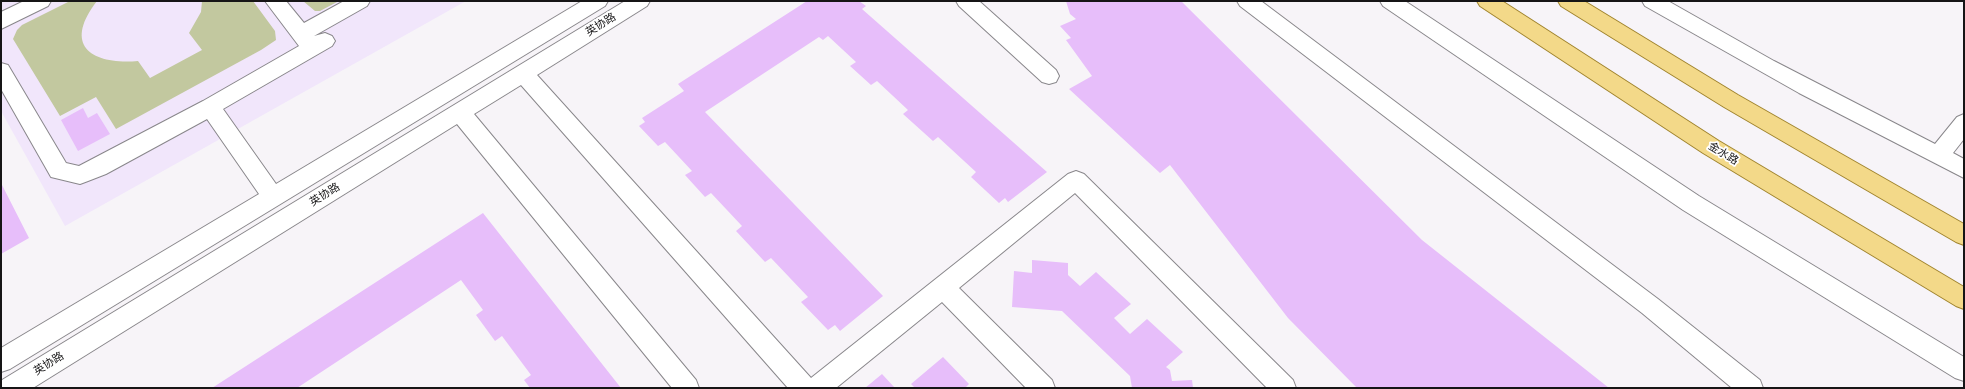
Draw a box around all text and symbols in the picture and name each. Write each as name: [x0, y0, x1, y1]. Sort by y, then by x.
street label: 英协路: [584, 11, 618, 39]
street label: 金水路: [1705, 140, 1741, 168]
street label: 英协路: [308, 181, 342, 209]
street label: 英协路: [32, 350, 66, 378]

